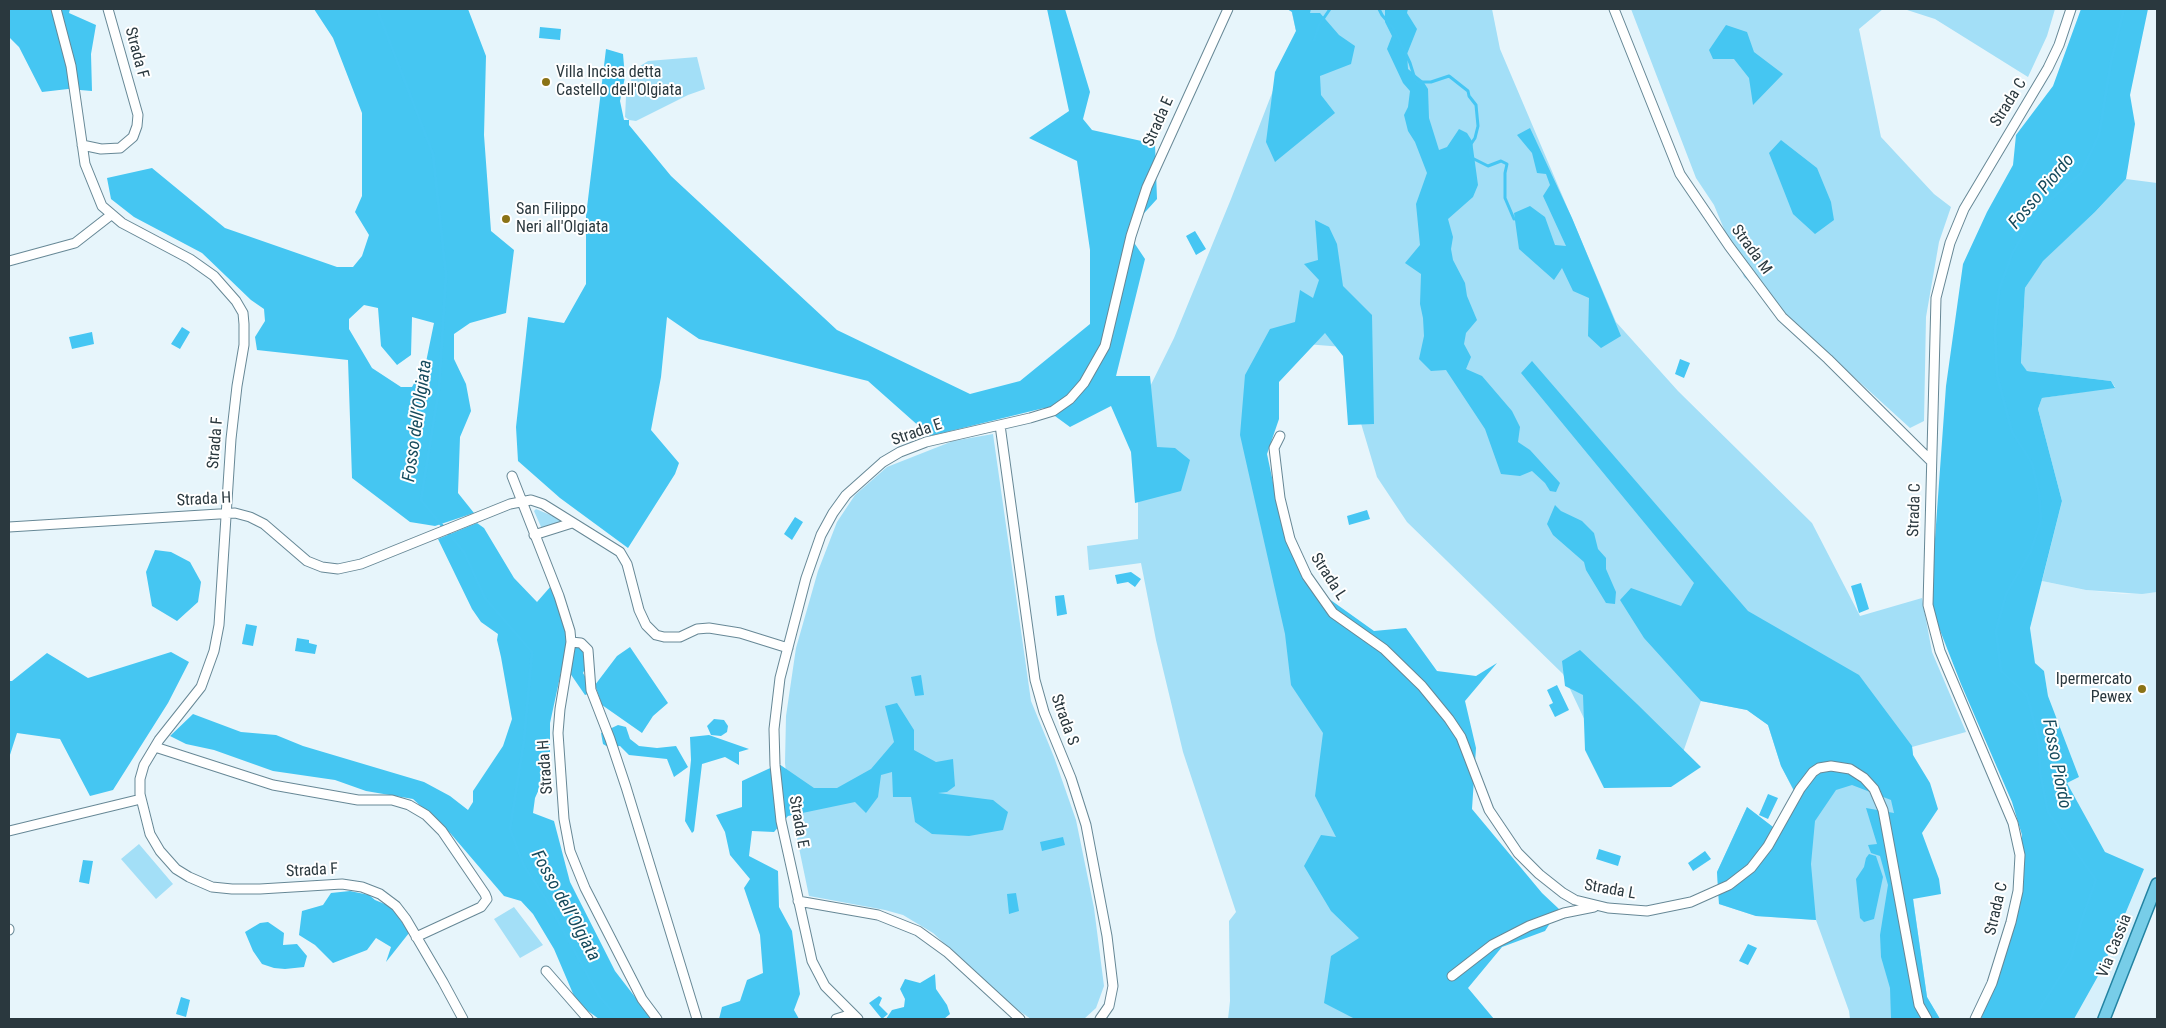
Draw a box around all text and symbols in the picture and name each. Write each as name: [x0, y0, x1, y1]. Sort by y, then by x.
street label: Strada F: [120, 25, 152, 81]
place label: Villa Incisa detta Castello dell'Olgiata: [556, 63, 682, 101]
street label: Strada C: [1987, 75, 2031, 131]
marker: Villa Incisa detta Castello dell'Olgiata: [540, 76, 552, 88]
street label: Strada E: [1140, 94, 1178, 150]
water label: Fosso Piordo: [2005, 150, 2079, 234]
place label: San Filippo Neri all'Olgiata: [516, 200, 608, 238]
marker: San Filippo Neri all'Olgiata: [500, 213, 512, 225]
street label: Strada M: [1727, 221, 1775, 279]
water label: Fosso dell’Olgiata: [399, 359, 437, 483]
street label: Strada E: [889, 415, 945, 451]
street label: Strada F: [204, 416, 228, 470]
street label: Strada C: [1904, 483, 1926, 537]
street label: Strada H: [176, 489, 232, 511]
street label: Strada L: [1306, 550, 1350, 604]
place label: Ipermercato Pewex: [2056, 670, 2132, 708]
marker: Ipermercato Pewex: [2136, 683, 2148, 695]
street label: Strada S: [1046, 692, 1082, 748]
water label: Fosso Piordo: [2037, 717, 2075, 811]
street label: Strada H: [535, 739, 557, 795]
street label: Strada E: [784, 794, 812, 850]
water label: Fosso dell’Olgiata: [526, 847, 604, 965]
street label: Strada F: [285, 860, 339, 882]
street label: Strada L: [1583, 876, 1637, 904]
street label: Strada C: [1982, 881, 2012, 937]
street label: Via Cassia: [2094, 912, 2136, 980]

